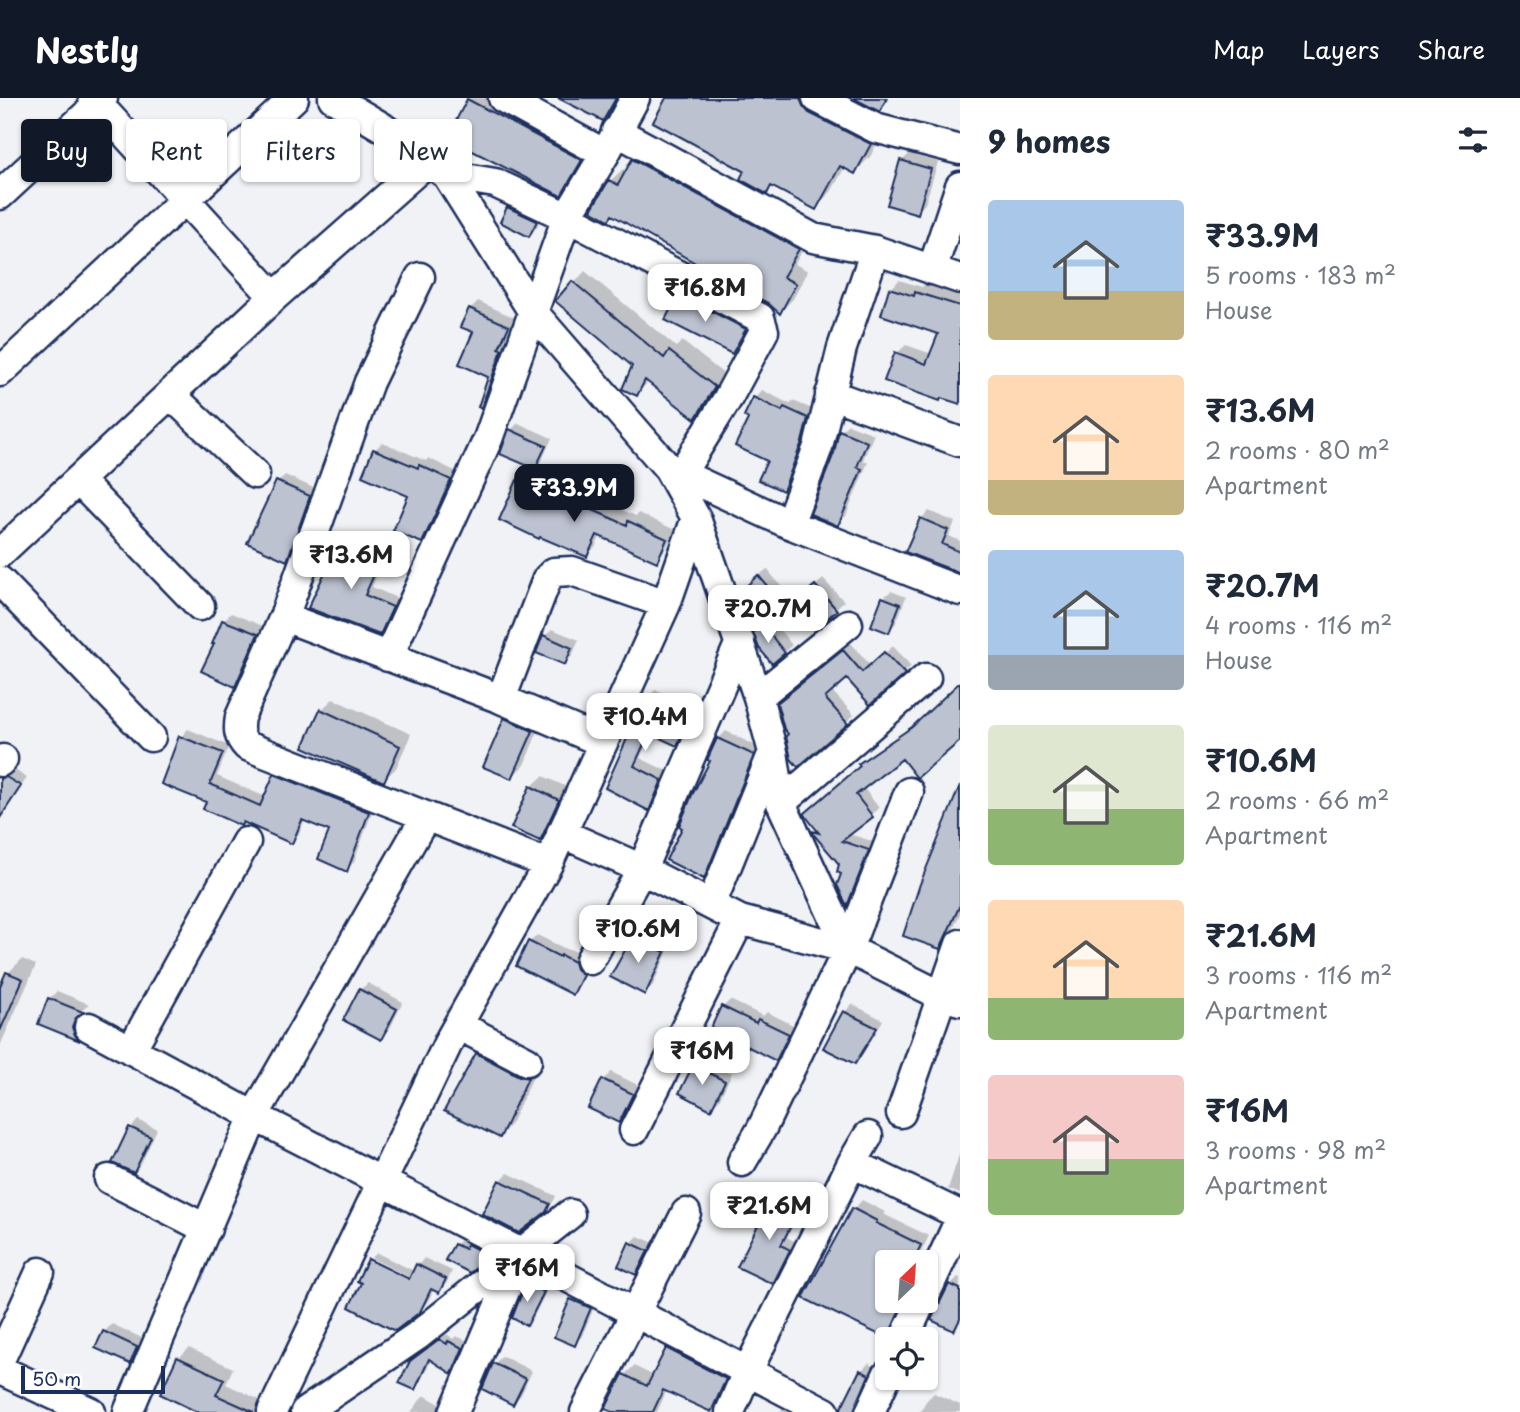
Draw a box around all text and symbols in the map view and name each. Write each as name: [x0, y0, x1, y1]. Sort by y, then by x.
text: Nestly: [35, 24, 139, 74]
text: Map: [1213, 31, 1264, 67]
text: Layers: [1302, 31, 1379, 67]
text: Share: [1417, 31, 1485, 67]
text: 9 homes: [988, 118, 1110, 163]
chip: Buy: [21, 119, 112, 182]
chip: Rent: [126, 119, 227, 182]
chip: Filters: [241, 119, 360, 182]
chip: New: [374, 119, 472, 182]
icon: filters: [1454, 121, 1492, 159]
text: ₹33.9M: [1205, 212, 1319, 257]
icon: home: [1044, 228, 1128, 312]
text: 5 rooms · 183 m²: [1205, 257, 1396, 292]
pin: ₹16.8M: [648, 264, 762, 324]
text: ₹16.8M: [664, 269, 746, 304]
text: House: [1205, 292, 1272, 327]
text: ₹13.6M: [1205, 387, 1315, 432]
icon: home: [1044, 403, 1128, 487]
text: 2 rooms · 80 m²: [1205, 432, 1390, 467]
pin: ₹33.9M: [517, 464, 631, 524]
text: Apartment: [1205, 467, 1328, 502]
text: ₹33.9M: [530, 469, 618, 504]
pin: ₹13.6M: [294, 532, 408, 591]
text: ₹13.6M: [309, 536, 393, 571]
text: ₹20.7M: [1205, 562, 1320, 607]
icon: home: [1044, 578, 1128, 662]
pin: ₹20.7M: [711, 586, 825, 645]
text: ₹20.7M: [724, 590, 812, 625]
text: 4 rooms · 116 m²: [1205, 607, 1392, 642]
text: House: [1205, 642, 1272, 677]
pin: ₹10.4M: [588, 694, 702, 753]
text: ₹10.4M: [602, 698, 688, 733]
text: ₹10.6M: [1205, 737, 1317, 782]
icon: home: [1044, 753, 1128, 837]
text: 2 rooms · 66 m²: [1205, 782, 1389, 817]
text: Apartment: [1205, 817, 1328, 852]
pin: ₹10.6M: [581, 906, 695, 965]
text: ₹10.6M: [595, 910, 681, 945]
text: ₹21.6M: [1205, 912, 1317, 957]
icon: home: [1044, 928, 1128, 1012]
text: 3 rooms · 116 m²: [1205, 957, 1392, 992]
text: Apartment: [1205, 992, 1328, 1027]
pin: ₹16M: [661, 1028, 743, 1087]
text: ₹16M: [670, 1032, 734, 1067]
text: ₹16M: [1205, 1087, 1289, 1132]
icon: home: [1044, 1103, 1128, 1187]
text: 3 rooms · 98 m²: [1205, 1132, 1386, 1167]
text: Apartment: [1205, 1167, 1328, 1202]
pin: ₹21.6M: [712, 1182, 826, 1242]
text: ₹21.6M: [726, 1187, 812, 1222]
pin: ₹16M: [486, 1244, 568, 1304]
text: ₹16M: [495, 1249, 559, 1284]
north arrow: [875, 1250, 938, 1312]
map controls: [875, 1250, 938, 1390]
button: locate: [875, 1327, 938, 1390]
scale bar: [21, 1363, 164, 1395]
text: 50 m: [32, 1364, 81, 1392]

